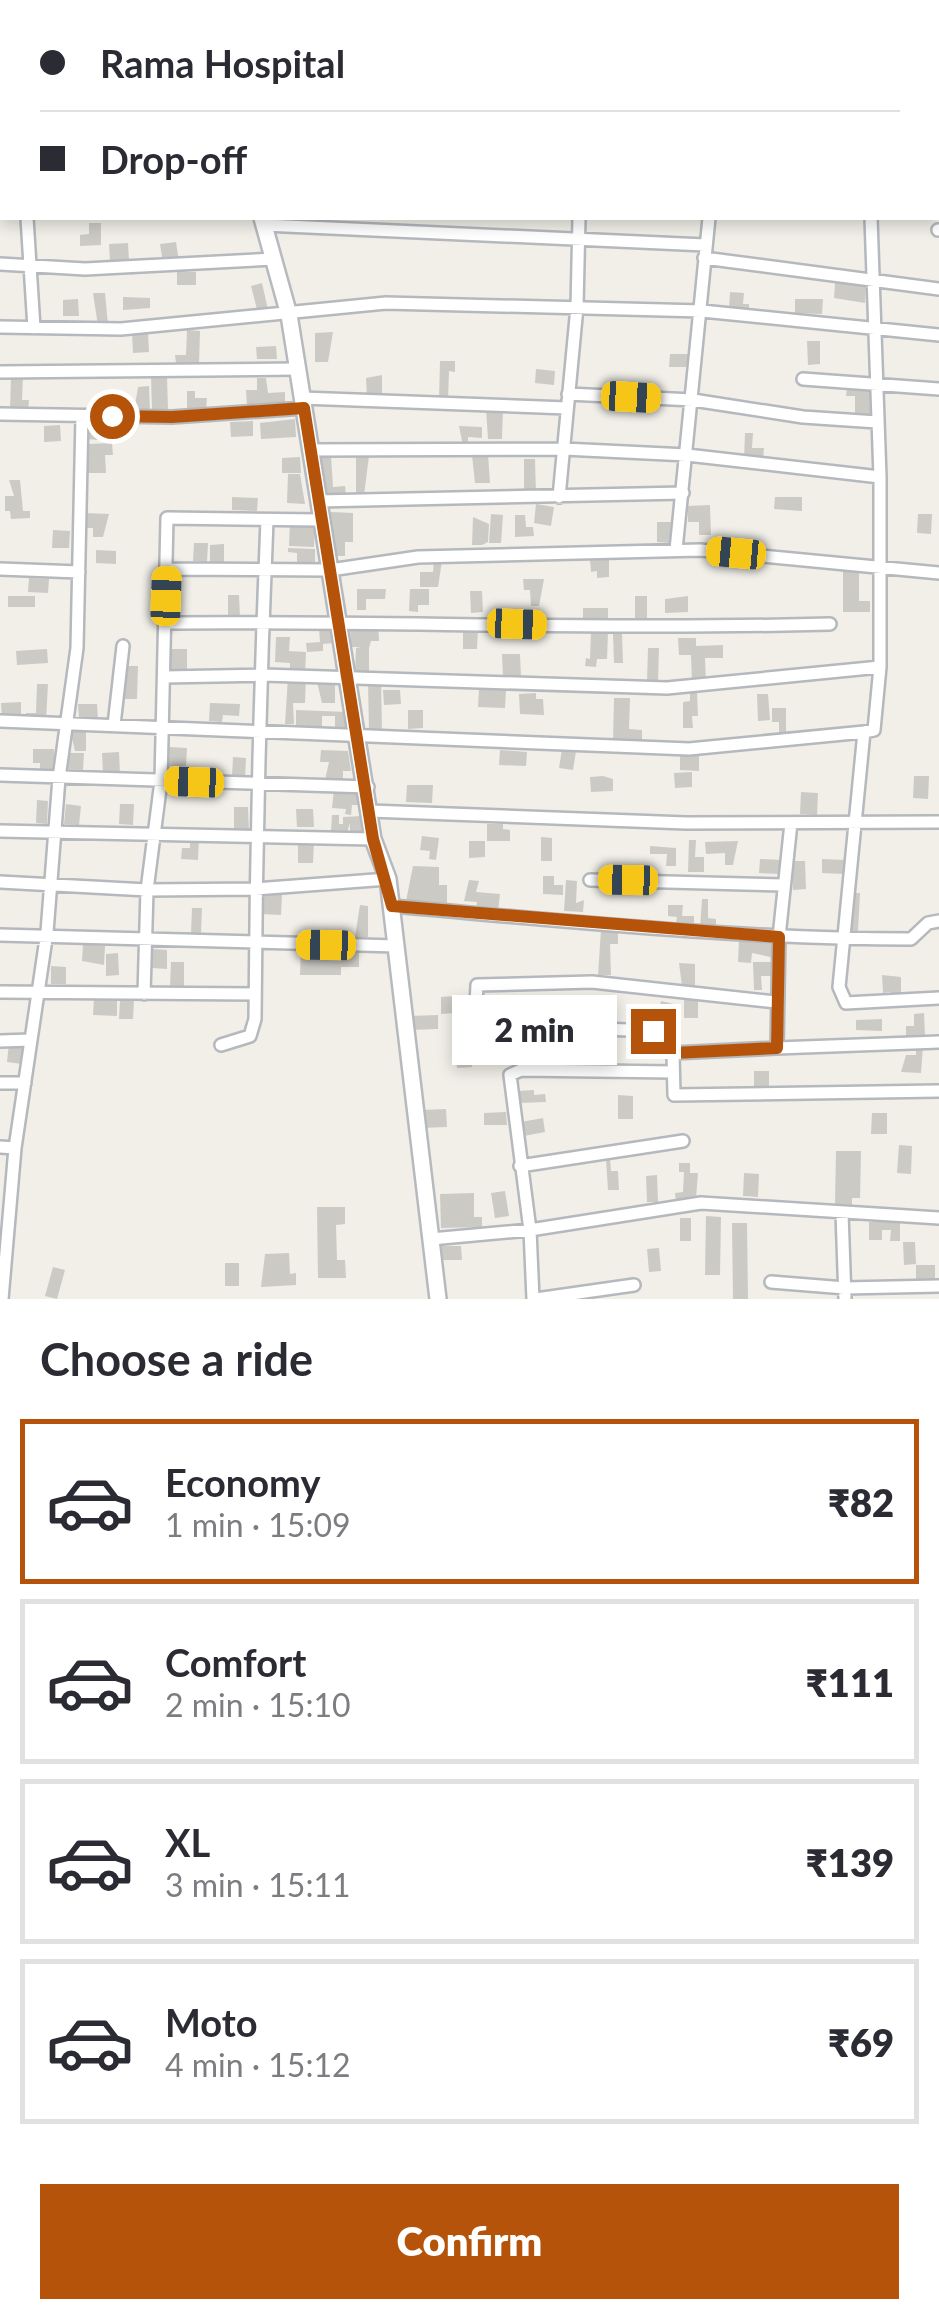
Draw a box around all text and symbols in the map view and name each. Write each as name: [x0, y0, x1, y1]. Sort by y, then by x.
text: Rama Hospital: [100, 40, 345, 86]
text: Drop-off: [100, 136, 247, 182]
car: [600, 380, 662, 414]
route start: [90, 394, 135, 439]
car: [705, 535, 767, 571]
car: [150, 565, 182, 627]
car: [486, 608, 548, 640]
car: [163, 766, 225, 798]
car: [598, 864, 658, 896]
car: [296, 929, 356, 961]
callout: 2 min: [453, 996, 618, 1066]
route end: [631, 1009, 676, 1054]
text: 2 min: [495, 1010, 574, 1049]
text: Choose a ride: [40, 1332, 313, 1386]
icon: car: [45, 1457, 135, 1547]
text: Economy: [165, 1459, 320, 1505]
text: ₹82: [828, 1479, 894, 1525]
text: 1 min · 15:09: [165, 1505, 351, 1544]
icon: car: [45, 1637, 135, 1727]
text: Comfort: [165, 1639, 306, 1685]
text: ₹111: [806, 1659, 894, 1705]
text: 2 min · 15:10: [165, 1685, 351, 1724]
icon: car: [45, 1817, 135, 1907]
text: XL: [165, 1819, 210, 1865]
text: ₹139: [806, 1839, 894, 1885]
text: 3 min · 15:11: [165, 1865, 351, 1904]
icon: car: [45, 1997, 135, 2087]
text: Moto: [165, 1999, 258, 2045]
text: ₹69: [828, 2019, 894, 2065]
text: 4 min · 15:12: [165, 2045, 351, 2084]
button: Confirm: [40, 2184, 899, 2299]

